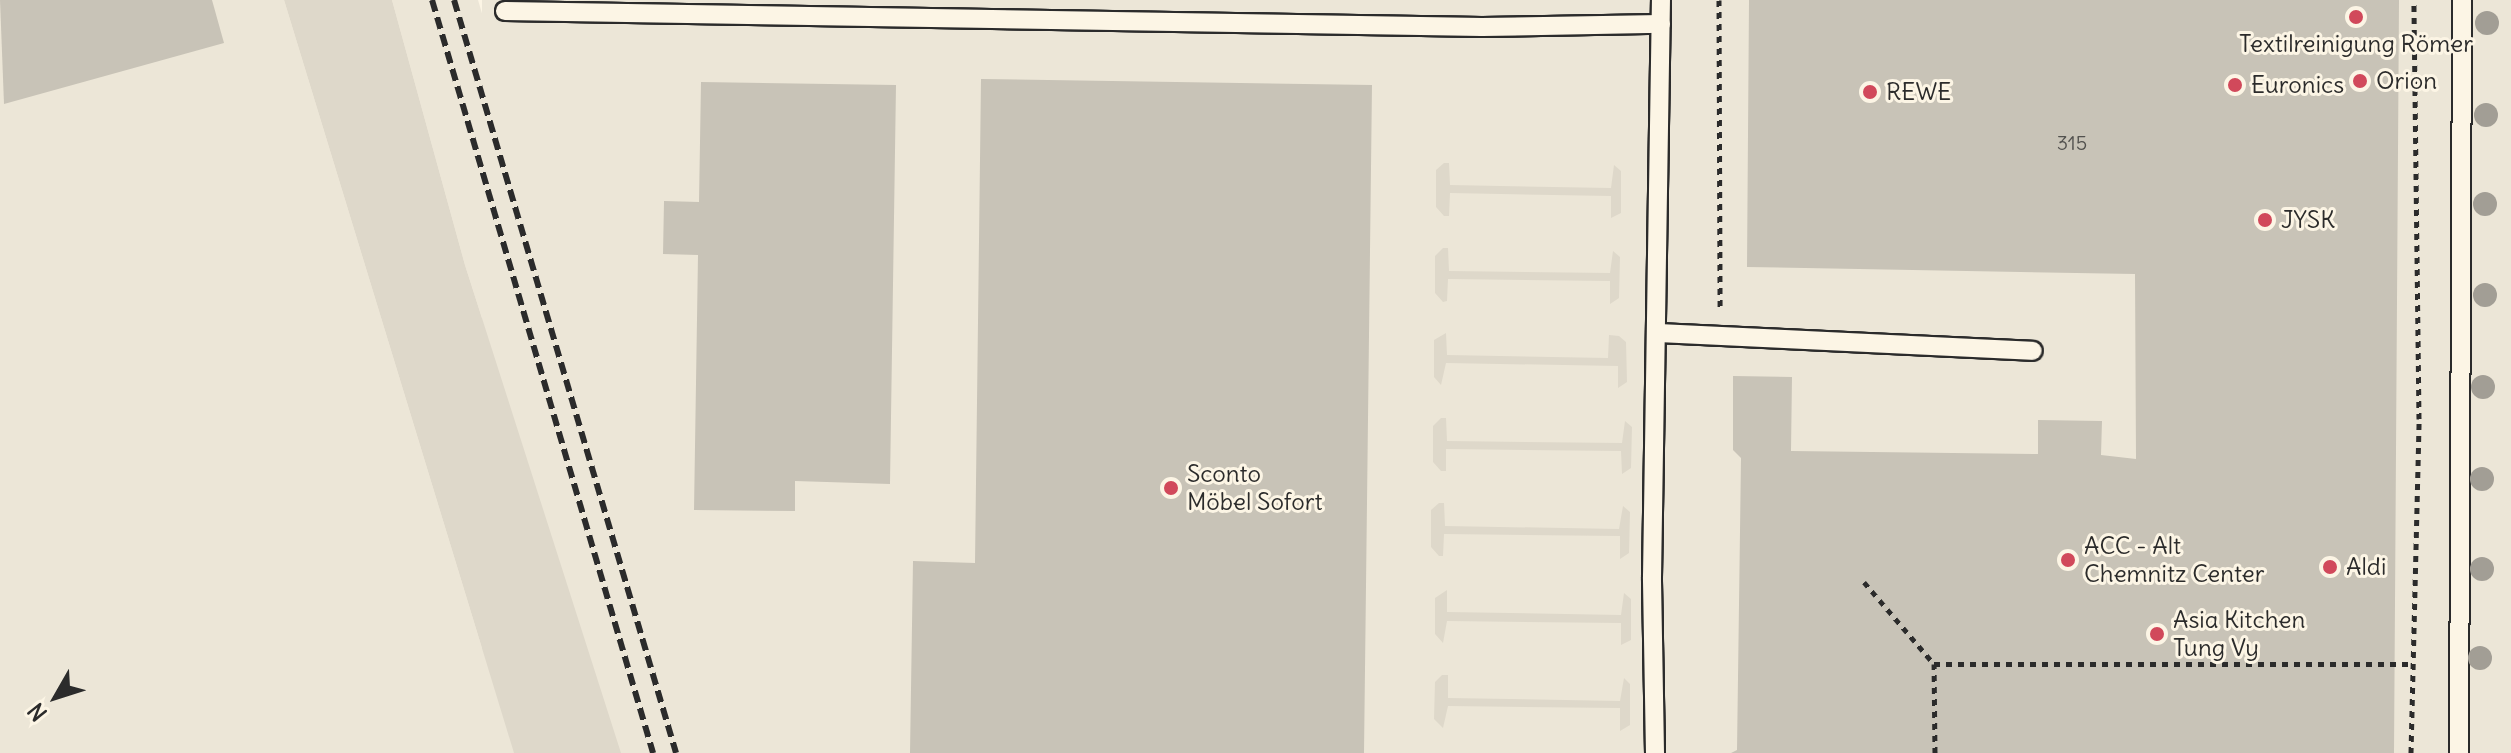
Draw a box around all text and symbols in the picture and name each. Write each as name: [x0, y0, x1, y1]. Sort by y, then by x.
marker: Textilreinigung Römer: [2347, 8, 2365, 26]
place label: Textilreinigung Römer: [2239, 30, 2473, 58]
place label: Orion: [2376, 67, 2437, 95]
place label: Euronics: [2251, 71, 2344, 99]
marker: Orion: [2351, 72, 2369, 90]
marker: Euronics: [2226, 76, 2244, 94]
place label: REWE: [1886, 78, 1951, 106]
marker: REWE: [1861, 83, 1879, 101]
house number: 315: [2057, 130, 2087, 154]
place label: JYSK: [2281, 206, 2335, 234]
marker: JYSK: [2256, 211, 2274, 229]
place label: Sconto Möbel Sofort: [1187, 460, 1323, 516]
marker: Sconto Möbel Sofort: [1162, 479, 1180, 497]
place label: ACC - Alt Chemnitz Center: [2084, 532, 2265, 588]
marker: ACC - Alt Chemnitz Center: [2059, 551, 2077, 569]
place label: Aldi: [2346, 553, 2386, 581]
marker: Aldi: [2321, 558, 2339, 576]
place label: Asia Kitchen Tung Vy: [2173, 606, 2305, 662]
marker: Asia Kitchen Tung Vy: [2148, 625, 2166, 643]
north arrow: [16, 657, 96, 737]
text: N: [22, 697, 53, 727]

